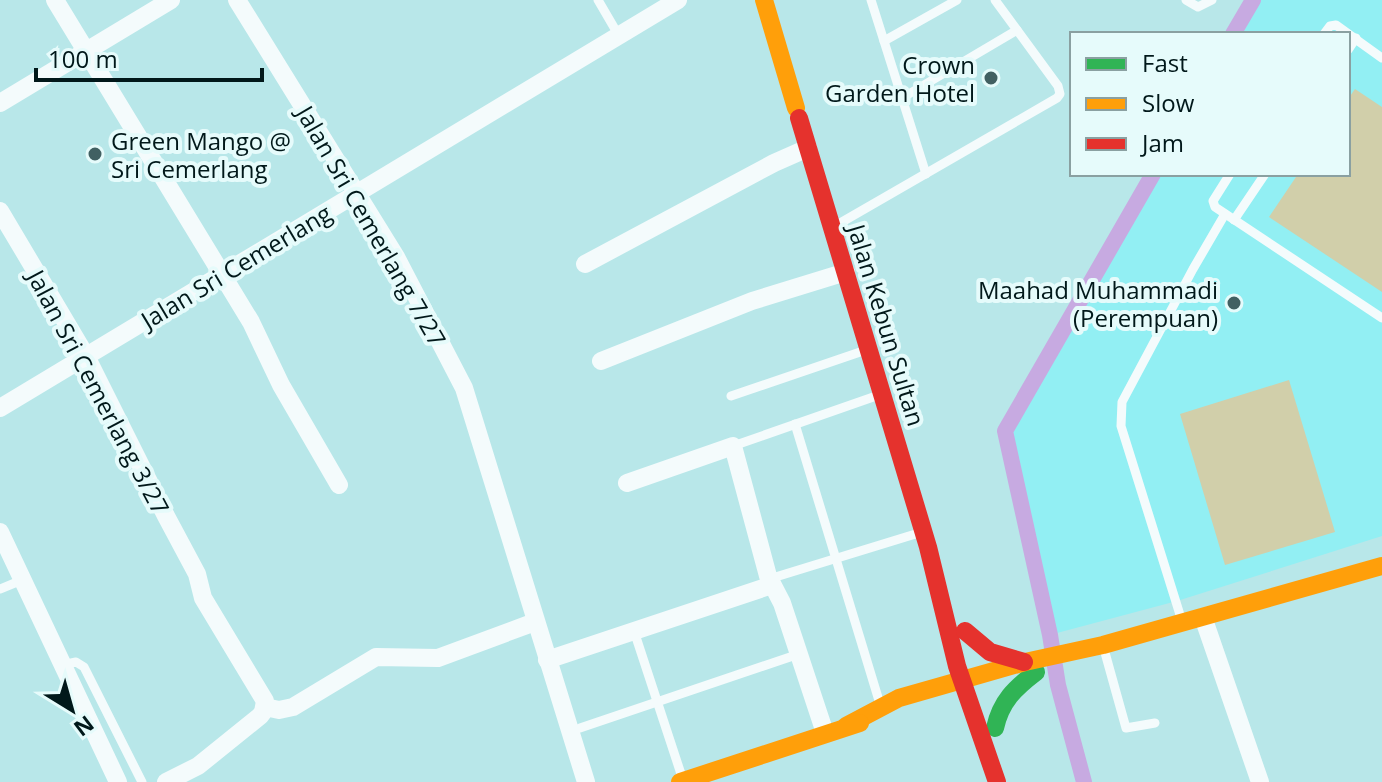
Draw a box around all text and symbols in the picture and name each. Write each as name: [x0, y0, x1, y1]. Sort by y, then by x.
scale bar: [36, 32, 262, 82]
legend: [1070, 32, 1350, 176]
text: 100 m: [48, 42, 118, 75]
text: Fast: [1142, 46, 1188, 79]
place label: Crown Garden Hotel: [825, 48, 975, 109]
marker: Crown Garden Hotel: [982, 69, 1000, 87]
text: Slow: [1142, 86, 1195, 119]
street label: Jalan Sri Cemerlang 7/27: [288, 98, 455, 352]
place label: Green Mango @ Sri Cemerlang: [111, 124, 291, 185]
text: Jam: [1140, 126, 1184, 159]
marker: Green Mango @ Sri Cemerlang: [86, 145, 104, 163]
street label: Jalan Sri Cemerlang: [133, 196, 337, 337]
street label: Jalan Kebun Sultan: [840, 218, 933, 430]
street label: Jalan Sri Cemerlang 3/27: [19, 262, 178, 520]
place label: Maahad Muhammadi (Perempuan): [978, 273, 1218, 334]
marker: Maahad Muhammadi (Perempuan): [1225, 294, 1243, 312]
north arrow: [32, 670, 112, 750]
text: N: [68, 709, 101, 744]

